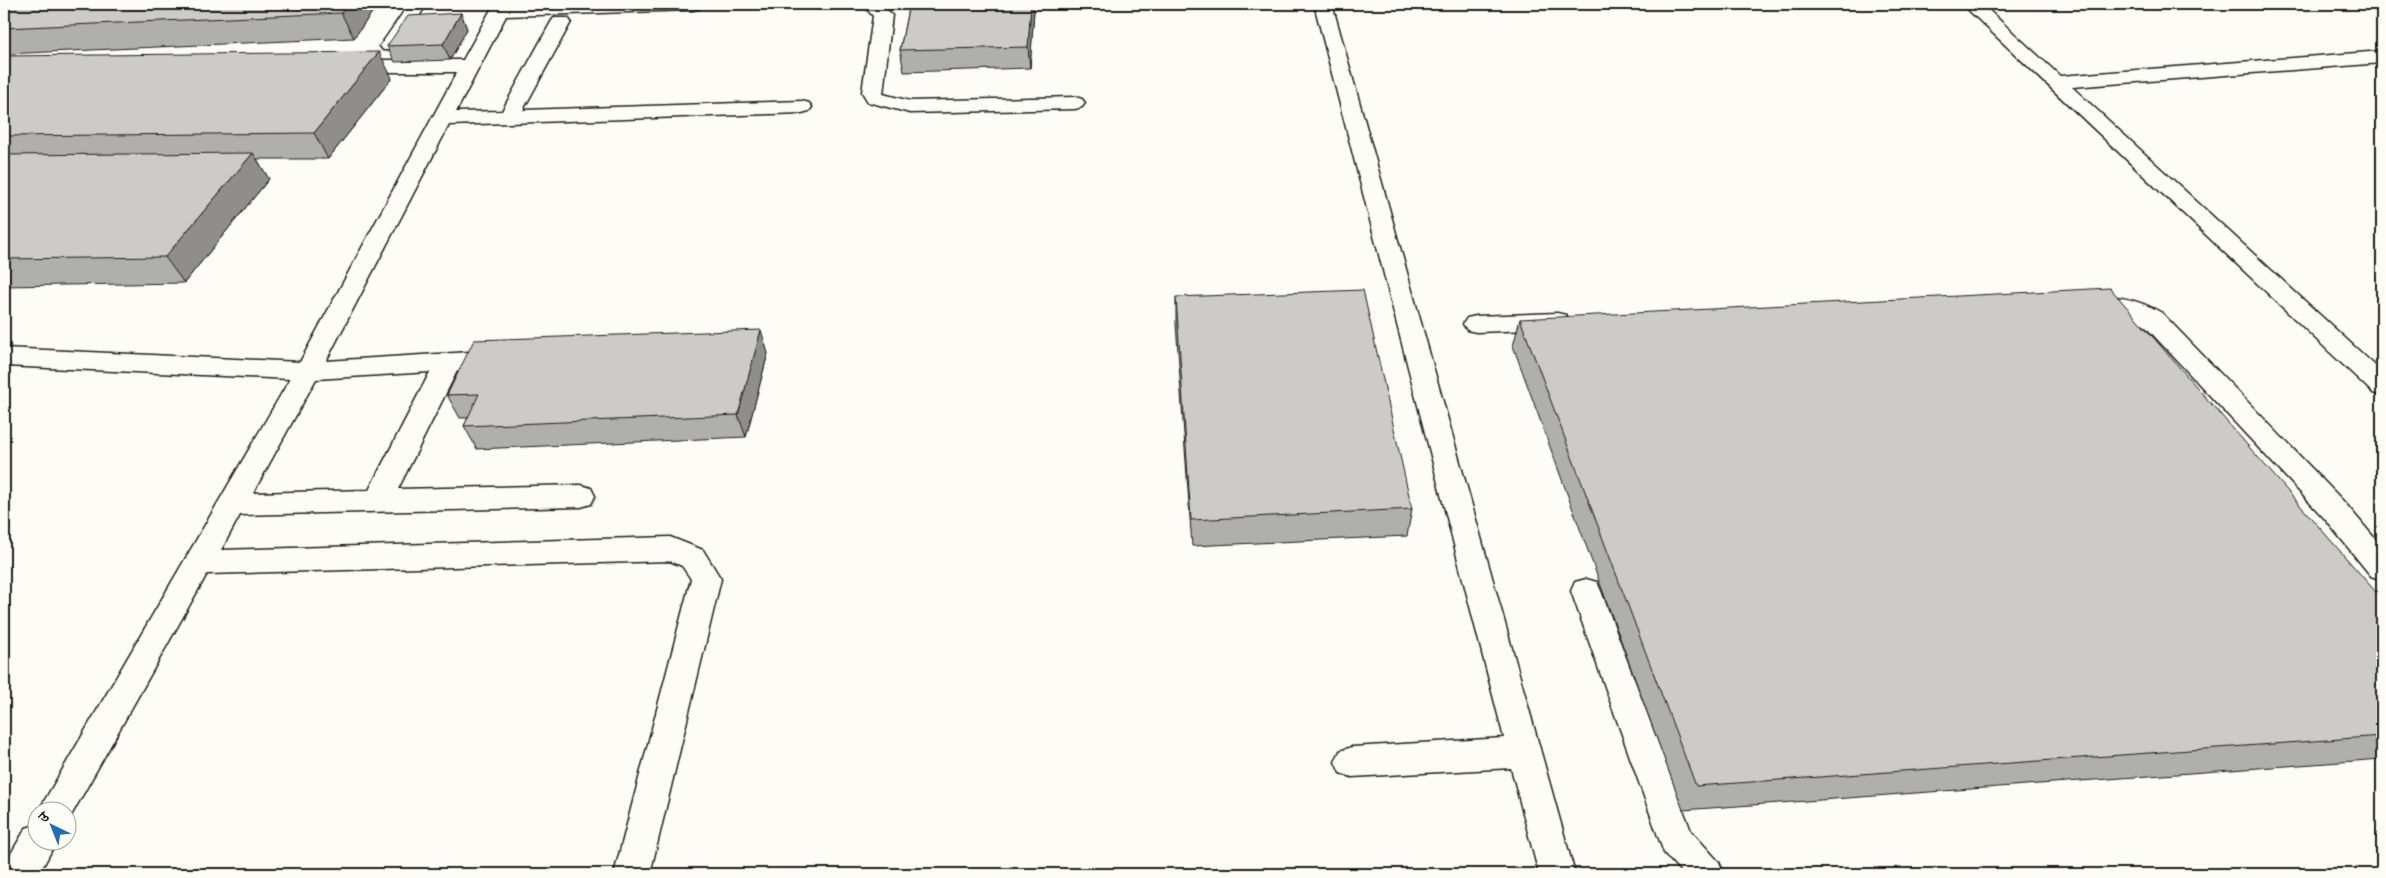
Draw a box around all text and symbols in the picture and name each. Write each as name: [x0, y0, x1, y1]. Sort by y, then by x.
north arrow: [28, 800, 78, 850]
text: उ: [34, 807, 55, 829]

